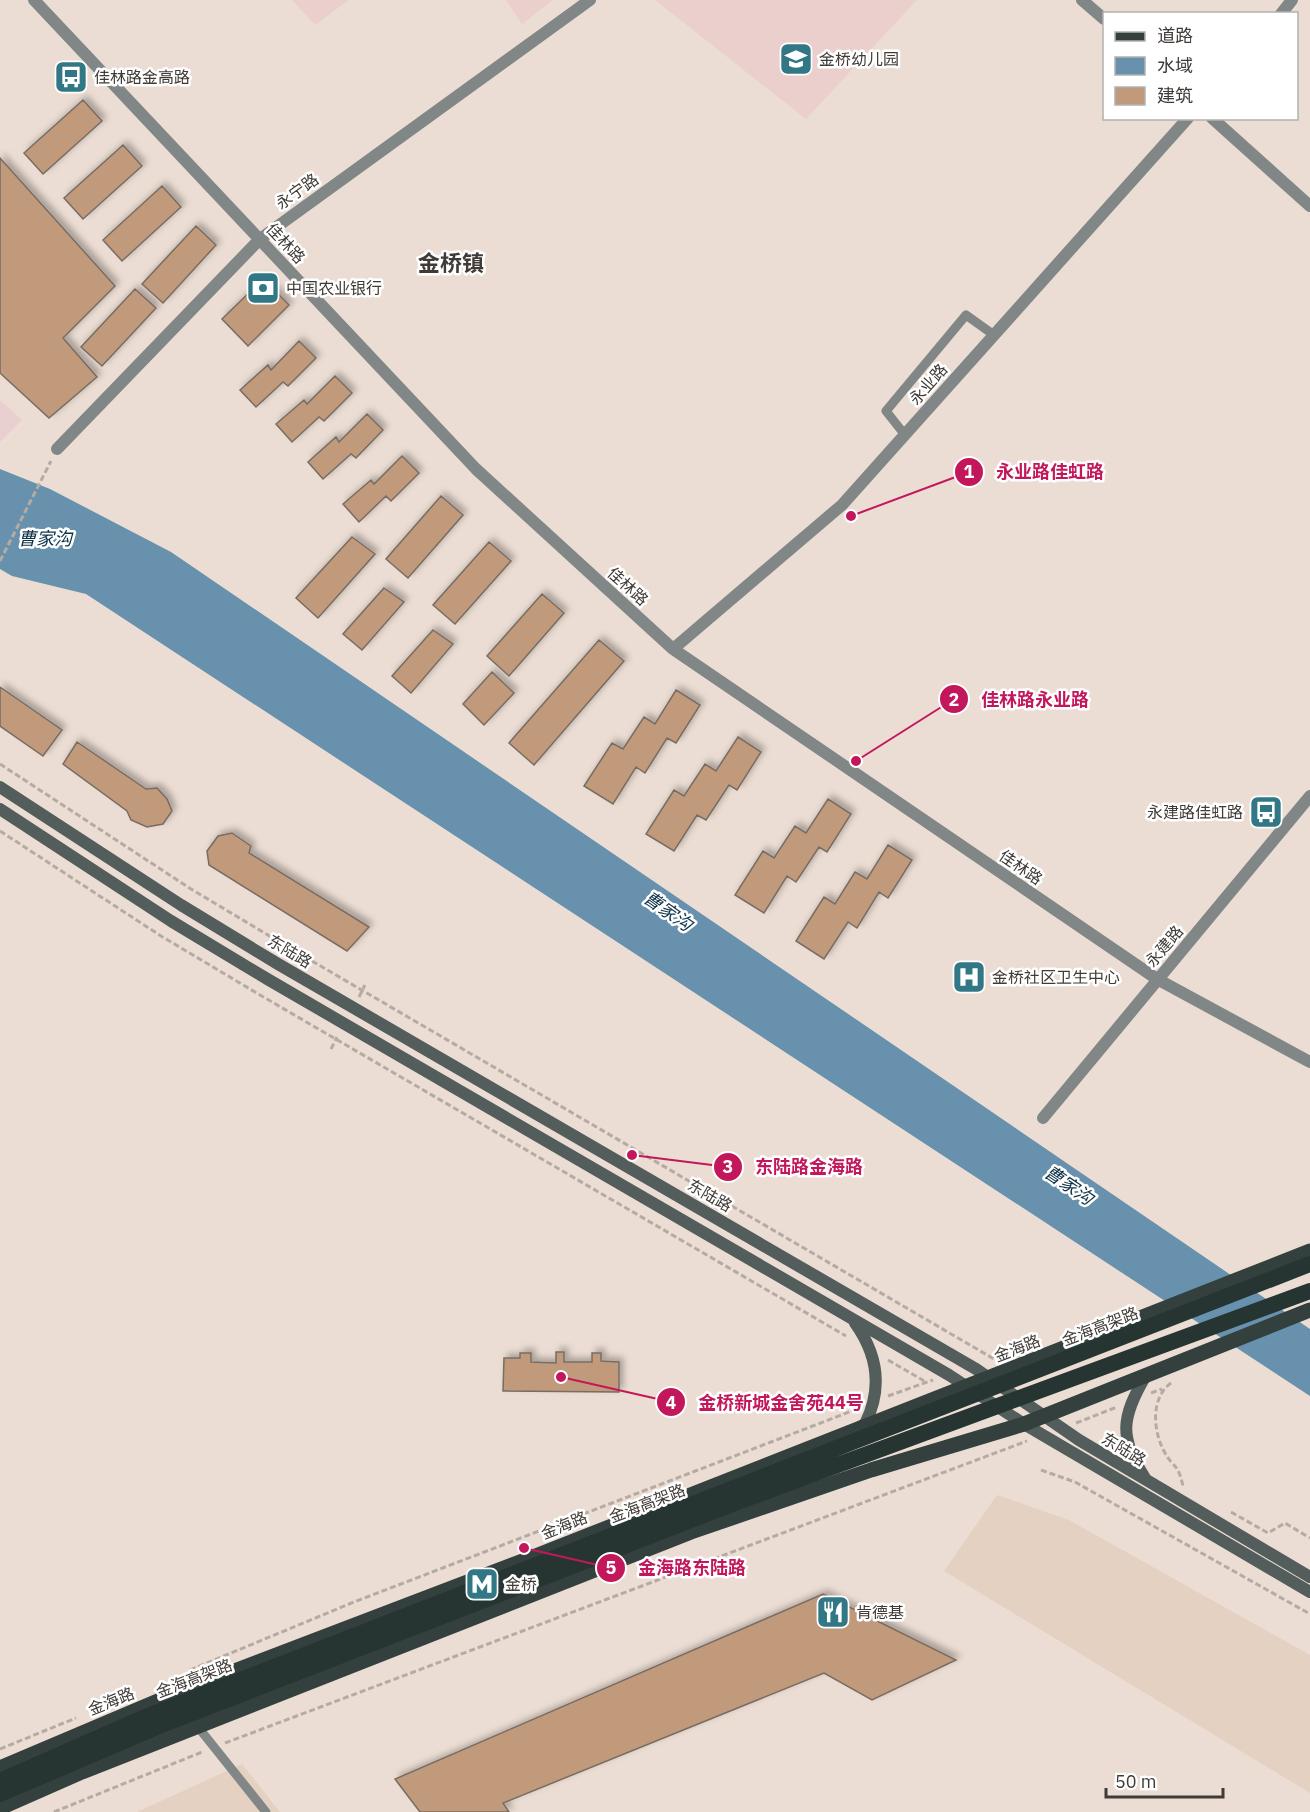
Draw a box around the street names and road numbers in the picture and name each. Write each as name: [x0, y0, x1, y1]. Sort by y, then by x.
street label: 永宁路: [272, 169, 322, 213]
street label: 佳林路: [262, 219, 310, 267]
street label: 永业路: [905, 359, 951, 409]
street label: 佳林路: [603, 563, 653, 609]
street label: 佳林路: [996, 845, 1046, 889]
street label: 永建路: [1141, 921, 1187, 971]
street label: 东陆路: [264, 930, 316, 972]
street label: 东陆路: [684, 1174, 736, 1216]
street label: 金海高架路: [1059, 1302, 1141, 1350]
street label: 金海路: [991, 1330, 1043, 1366]
street label: 东陆路: [1098, 1428, 1150, 1470]
street label: 金海高架路: [606, 1479, 688, 1527]
street label: 金海路: [538, 1507, 590, 1543]
street label: 金海高架路: [153, 1654, 235, 1702]
street label: 金海路: [85, 1683, 137, 1719]

